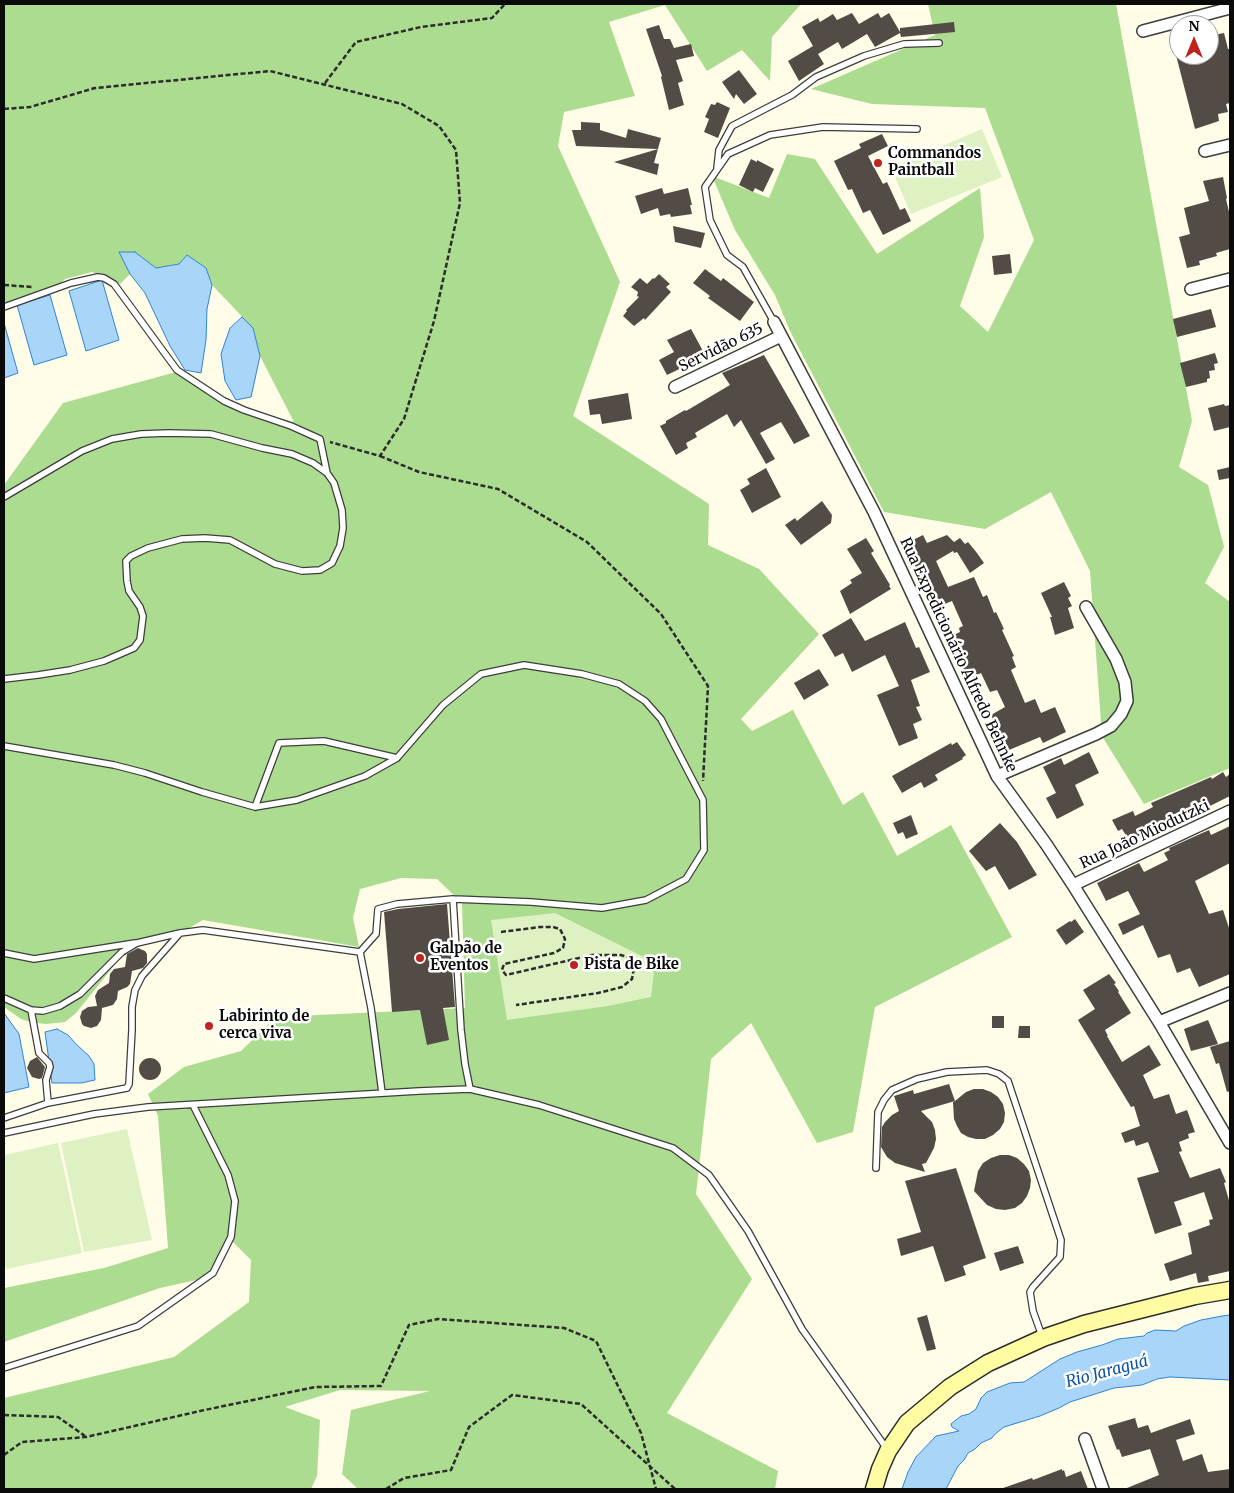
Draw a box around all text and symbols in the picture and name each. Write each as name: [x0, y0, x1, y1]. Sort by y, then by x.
north arrow: [1169, 15, 1219, 65]
text: N: [1188, 17, 1200, 35]
place label: Commandos Paintball: [888, 145, 981, 180]
marker: Commandos Paintball: [872, 157, 884, 169]
street label: Servidão 635: [676, 320, 766, 376]
street label: Rua Expedicionário Alfredo Behnke: [896, 535, 1020, 775]
street label: Rua João Miodutzki: [1077, 797, 1213, 873]
place label: Galpão de Eventos: [430, 940, 502, 975]
marker: Galpão de Eventos: [414, 952, 426, 964]
place label: Pista de Bike: [584, 956, 679, 974]
marker: Pista de Bike: [568, 959, 580, 971]
place label: Labirinto de cerca viva: [219, 1008, 309, 1043]
marker: Labirinto de cerca viva: [203, 1020, 215, 1032]
water label: Rio Jaraguá: [1064, 1352, 1150, 1392]

